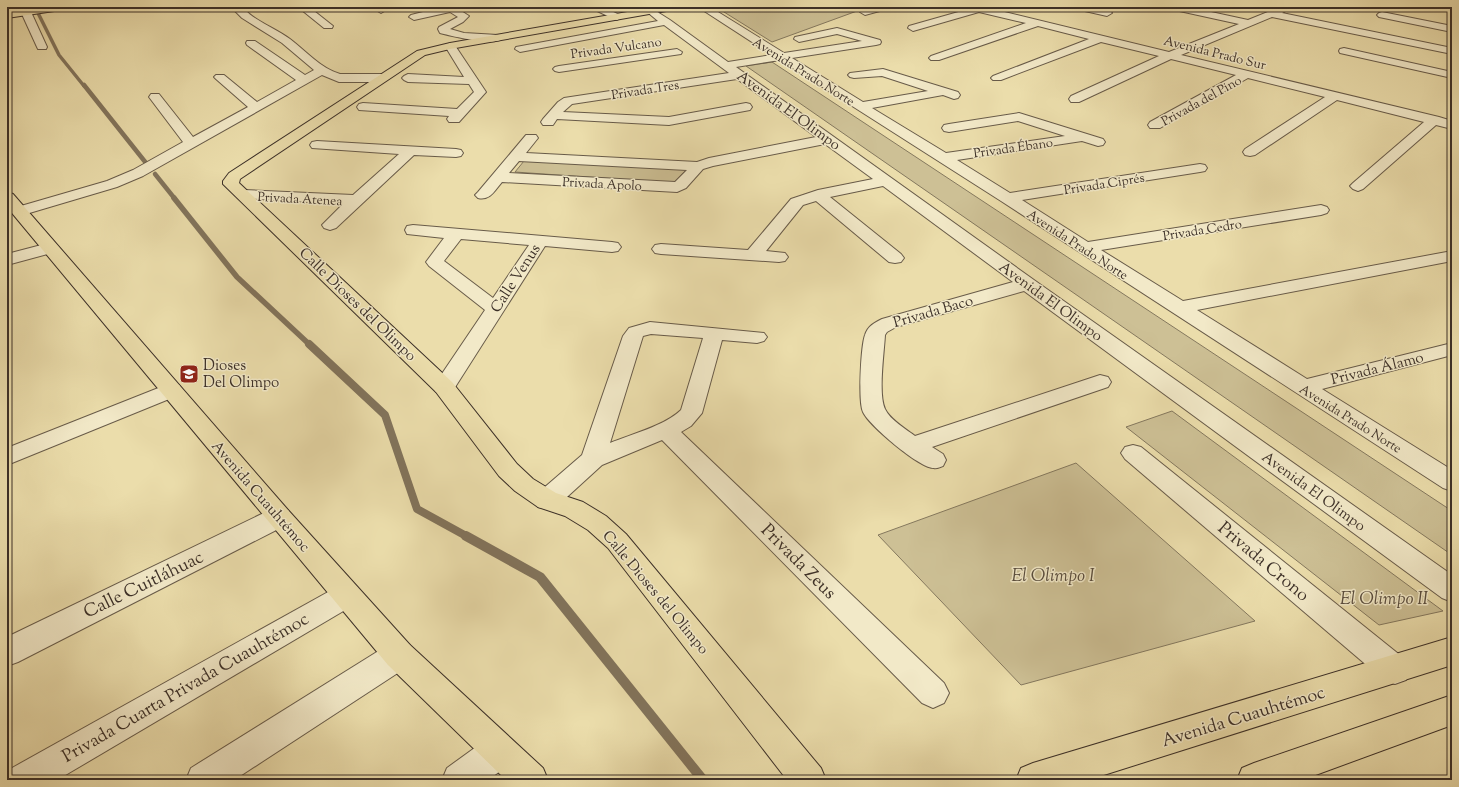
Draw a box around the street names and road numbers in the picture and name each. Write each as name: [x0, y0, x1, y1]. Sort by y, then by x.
street label: Avenida Prado Sur: [1161, 33, 1268, 75]
street label: Privada Vulcano: [570, 34, 663, 64]
street label: Avenida Prado Norte: [748, 34, 857, 111]
street label: Avenida El Olimpo: [732, 66, 844, 156]
street label: Privada del Pino: [1158, 72, 1245, 131]
street label: Privada Tres: [610, 77, 681, 105]
street label: Privada Ébano: [972, 133, 1054, 163]
street label: Privada Ciprés: [1063, 170, 1146, 200]
street label: Privada Apolo: [562, 174, 642, 196]
street label: Privada Atenea: [257, 189, 343, 211]
street label: Avenida Prado Norte: [1023, 206, 1131, 285]
street label: Privada Cedro: [1162, 216, 1243, 246]
street label: Calle Venus: [486, 240, 546, 317]
street label: Calle Dioses del Olimpo: [294, 243, 420, 367]
street label: Avenida El Olimpo: [994, 257, 1106, 347]
street label: Privada Baco: [891, 291, 976, 334]
street label: Privada Álamo: [1329, 347, 1426, 391]
street label: Avenida Prado Norte: [1295, 381, 1404, 458]
street label: Avenida Cuauhtémoc: [206, 437, 314, 557]
street label: Avenida El Olimpo: [1257, 447, 1369, 537]
street label: Privada Crono: [1211, 516, 1314, 609]
street label: Privada Zeus: [754, 519, 841, 606]
street label: Calle Dioses del Olimpo: [597, 526, 713, 660]
street label: Calle Cuitláhuac: [79, 545, 208, 626]
street label: Privada Cuarta Privada Cuauhtémoc: [58, 607, 314, 770]
street label: Avenida Cuauhtémoc: [1159, 681, 1328, 755]

